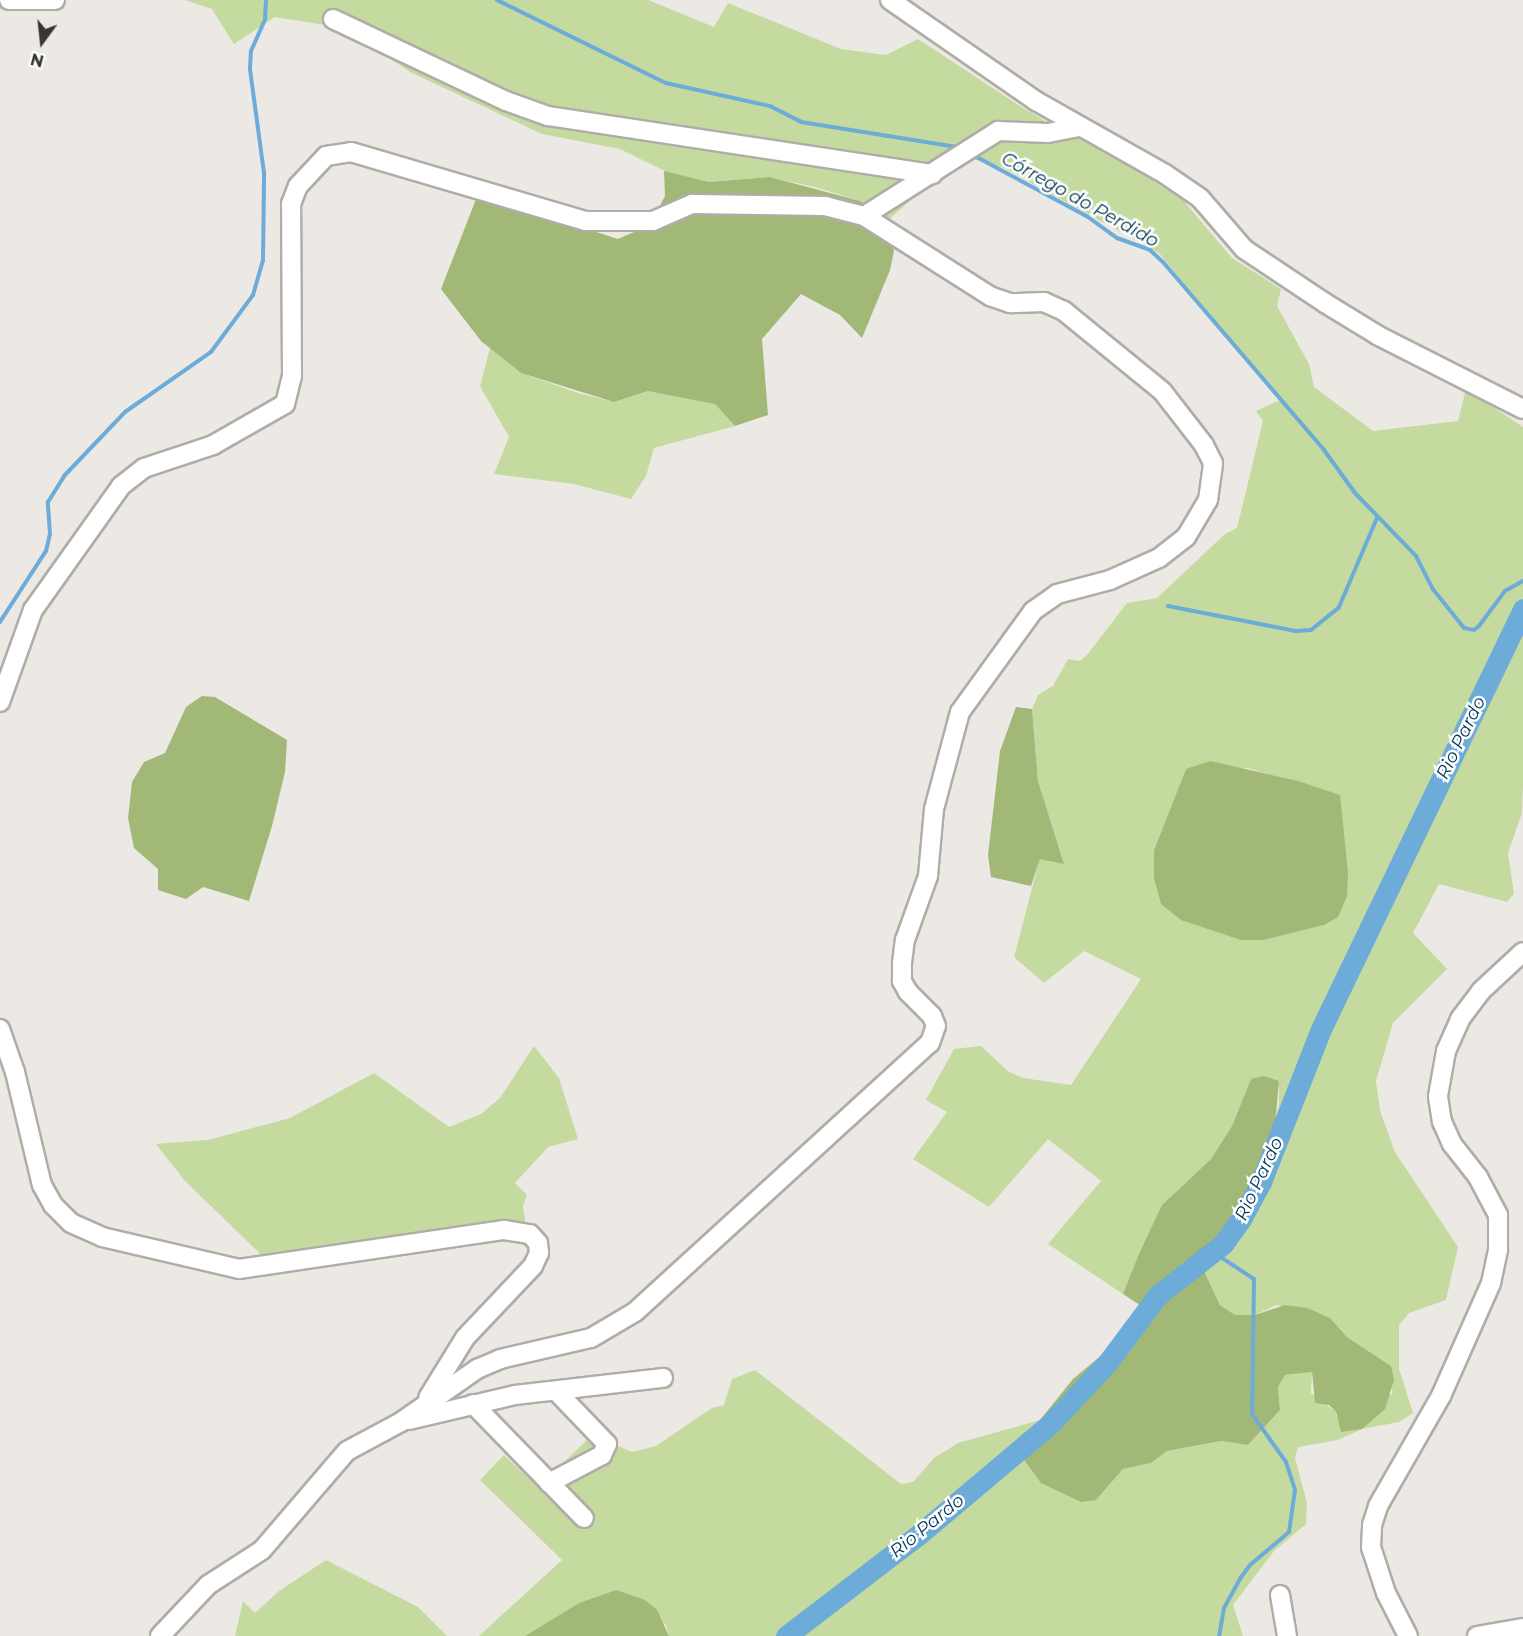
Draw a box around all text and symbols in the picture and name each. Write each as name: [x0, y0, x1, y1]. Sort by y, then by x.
north arrow: [12, 12, 72, 72]
text: N: [29, 49, 46, 71]
water label: Córrego do Perdido: [998, 148, 1162, 252]
water label: Rio Pardo: [1432, 693, 1490, 783]
water label: Rio Pardo: [1230, 1134, 1288, 1224]
water label: Rio Pardo: [886, 1490, 968, 1562]

